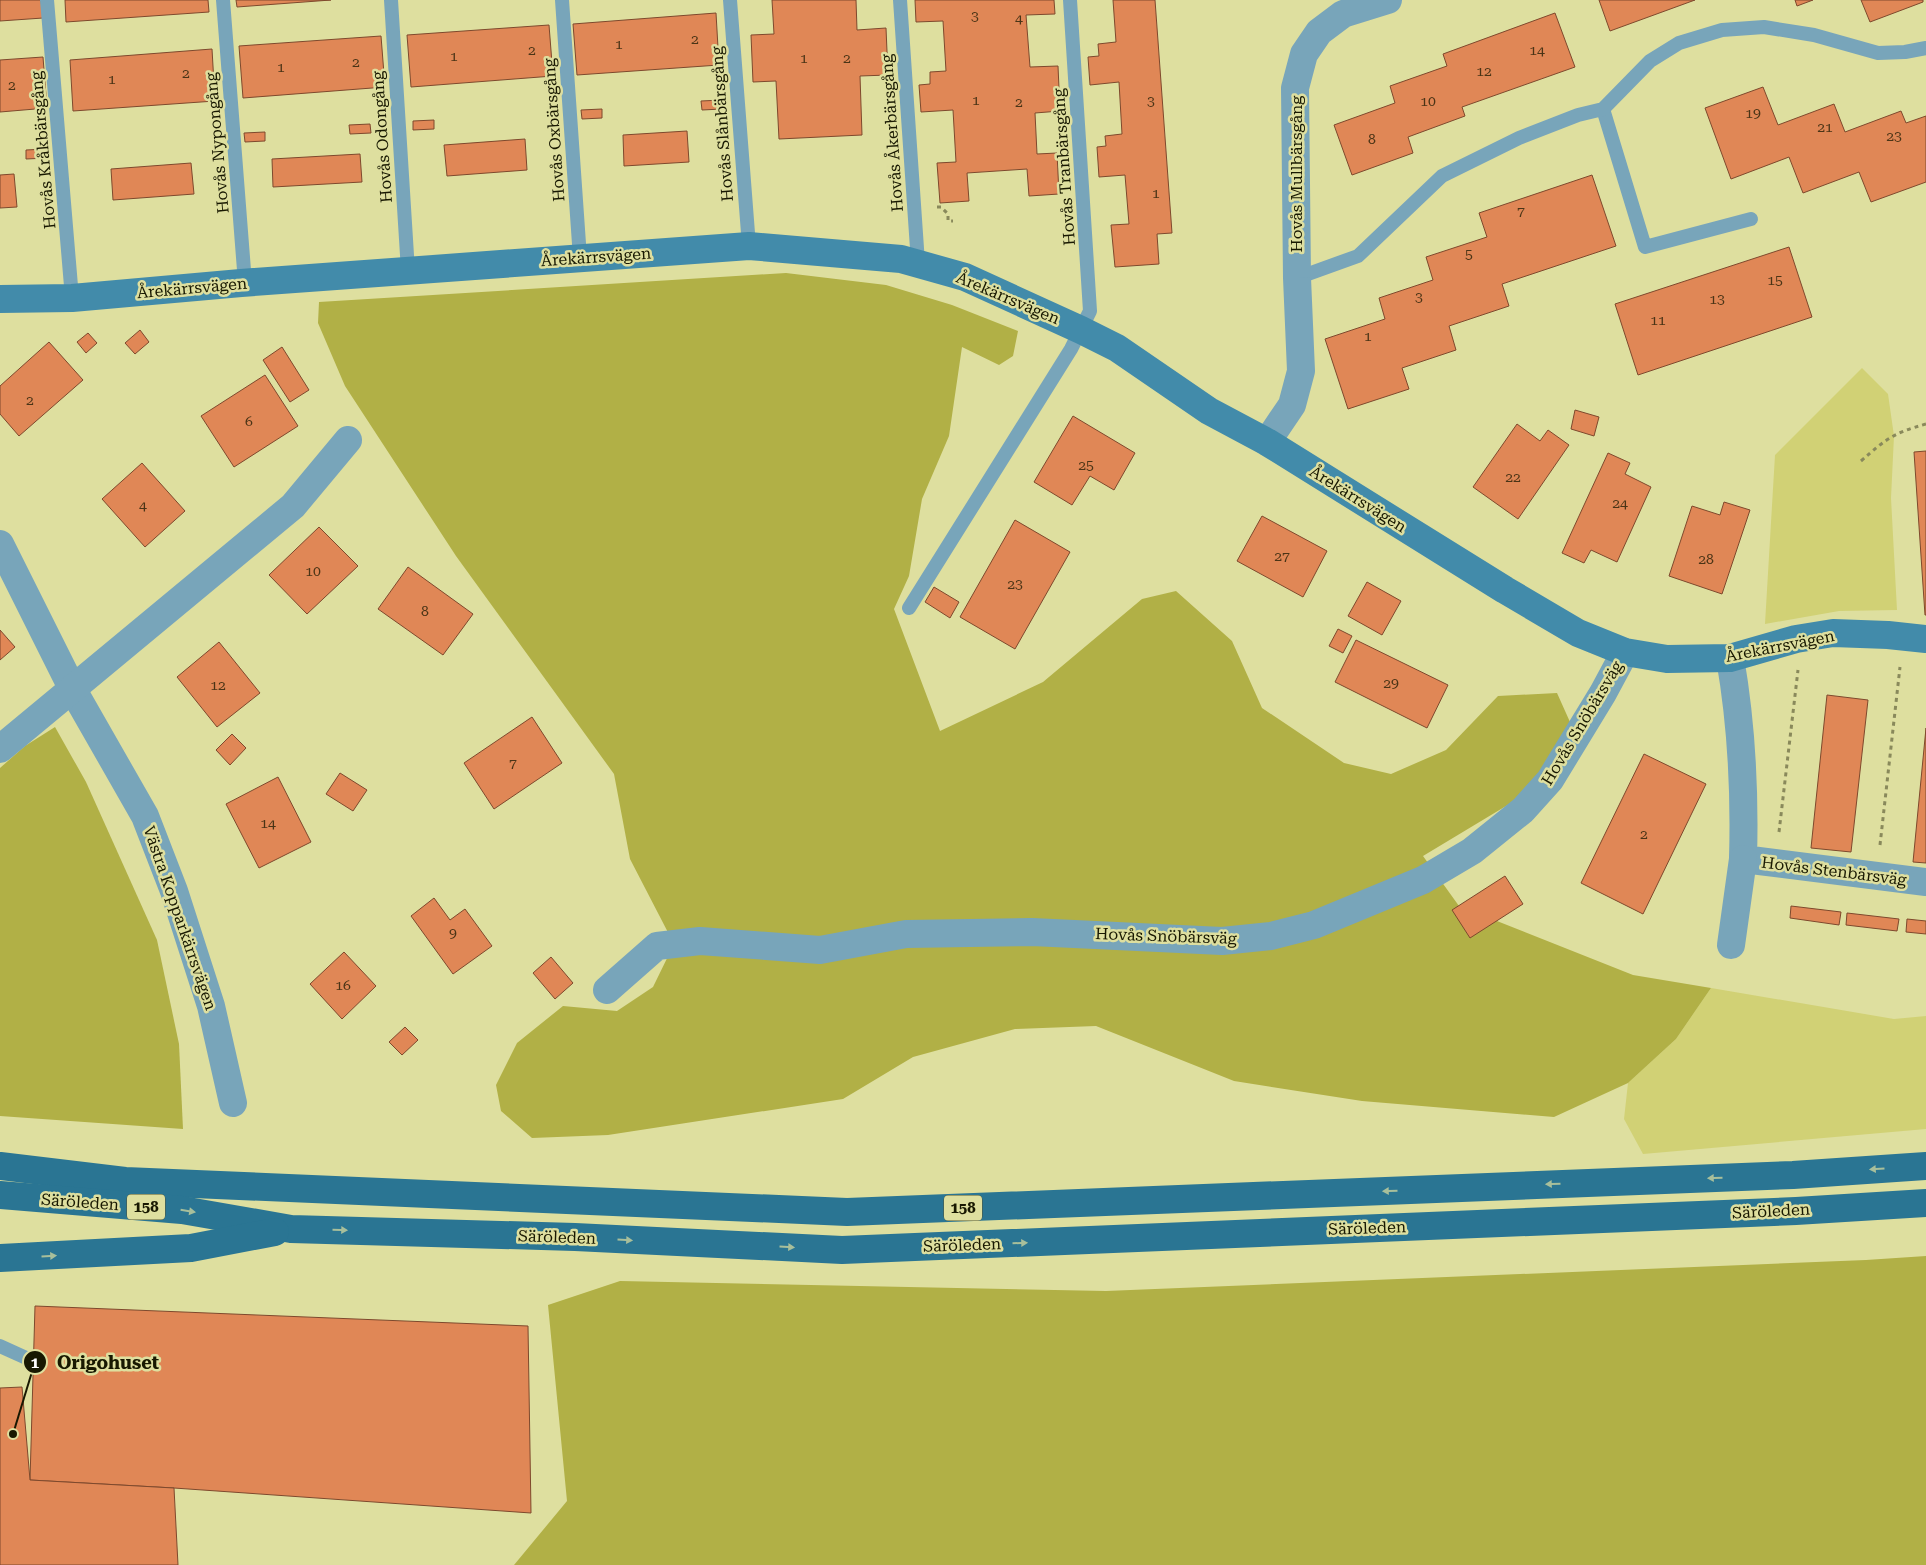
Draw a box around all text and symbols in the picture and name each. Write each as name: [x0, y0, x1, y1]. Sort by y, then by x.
house number: 3: [971, 8, 979, 24]
house number: 4: [1015, 10, 1023, 26]
house number: 2: [691, 31, 699, 47]
house number: 1: [615, 36, 623, 52]
house number: 2: [528, 42, 536, 58]
house number: 14: [1529, 42, 1545, 58]
street label: Hovås Slånbärsgång: [707, 45, 737, 202]
house number: 1: [450, 48, 458, 64]
house number: 1: [800, 50, 808, 66]
house number: 2: [843, 50, 851, 66]
street label: Hovås Åkerbärsgång: [877, 52, 907, 213]
house number: 2: [352, 54, 360, 70]
street label: Hovås Oxbärsgång: [539, 57, 568, 202]
house number: 1: [277, 59, 285, 75]
house number: 12: [1476, 63, 1492, 79]
house number: 2: [182, 65, 190, 81]
street label: Hovås Kråkbärsgång: [27, 69, 59, 230]
street label: Hovås Odongång: [368, 70, 396, 204]
house number: 1: [108, 71, 116, 87]
street label: Hovås Nypongång: [201, 71, 233, 214]
house number: 2: [8, 77, 16, 93]
street label: Hovås Tranbärsgång: [1049, 87, 1079, 246]
house number: 1: [972, 92, 980, 108]
house number: 3: [1147, 93, 1155, 109]
house number: 10: [1420, 93, 1436, 109]
house number: 2: [1015, 94, 1023, 110]
street label: Hovås Mullbärsgång: [1287, 95, 1306, 252]
house number: 19: [1745, 105, 1761, 121]
house number: 21: [1817, 119, 1833, 135]
house number: 23: [1886, 128, 1902, 144]
house number: 8: [1368, 131, 1376, 147]
house number: 1: [1152, 185, 1160, 201]
house number: 7: [1517, 203, 1525, 219]
street label: Årekärrsvägen: [540, 244, 652, 270]
house number: 5: [1465, 246, 1473, 262]
street label: Årekärrsvägen: [953, 268, 1063, 328]
house number: 15: [1767, 272, 1783, 288]
street label: Årekärrsvägen: [136, 274, 248, 302]
house number: 3: [1415, 289, 1423, 305]
house number: 13: [1709, 291, 1725, 307]
house number: 11: [1650, 312, 1666, 328]
house number: 1: [1364, 328, 1372, 344]
house number: 2: [26, 392, 34, 408]
house number: 6: [245, 413, 253, 429]
house number: 25: [1078, 457, 1094, 473]
street label: Årekärrsvägen: [1306, 462, 1410, 536]
house number: 22: [1505, 469, 1521, 485]
house number: 24: [1612, 495, 1628, 511]
house number: 4: [139, 497, 147, 513]
house number: 27: [1274, 548, 1290, 564]
house number: 28: [1698, 551, 1714, 567]
house number: 10: [305, 563, 321, 579]
house number: 23: [1007, 576, 1023, 592]
house number: 8: [421, 603, 429, 619]
street label: Årekärrsvägen: [1724, 626, 1836, 666]
street label: Hovås Snöbärsväg: [1537, 657, 1627, 789]
house number: 29: [1383, 675, 1399, 691]
house number: 12: [210, 677, 226, 693]
house number: 7: [509, 755, 517, 771]
house number: 14: [260, 815, 276, 831]
street label: Västra Kopparkärrsvägen: [140, 823, 220, 1013]
house number: 2: [1640, 826, 1648, 842]
street label: Hovås Stenbärsväg: [1760, 853, 1909, 889]
street label: Hovås Snöbärsväg: [1095, 924, 1238, 948]
house number: 9: [449, 925, 457, 941]
house number: 16: [335, 977, 351, 993]
one-way arrow: [1869, 1166, 1885, 1174]
one-way arrow: [1707, 1174, 1723, 1182]
one-way arrow: [1544, 1181, 1560, 1189]
one-way arrow: [1382, 1187, 1398, 1195]
street label: Säröleden: [40, 1190, 120, 1214]
road number: 158: [127, 1194, 165, 1220]
road number: 158: [944, 1196, 982, 1220]
street label: Säröleden: [1731, 1199, 1811, 1223]
one-way arrow: [180, 1207, 196, 1215]
street label: Säröleden: [1328, 1217, 1406, 1239]
street label: Säröleden: [518, 1226, 596, 1248]
one-way arrow: [332, 1227, 348, 1235]
street label: Säröleden: [923, 1234, 1001, 1256]
one-way arrow: [617, 1236, 633, 1244]
one-way arrow: [1012, 1238, 1028, 1246]
one-way arrow: [780, 1244, 796, 1252]
one-way arrow: [41, 1252, 57, 1260]
callout: Origohuset: [22, 1346, 169, 1379]
text: Origohuset: [57, 1352, 159, 1373]
text: 1: [31, 1354, 40, 1372]

